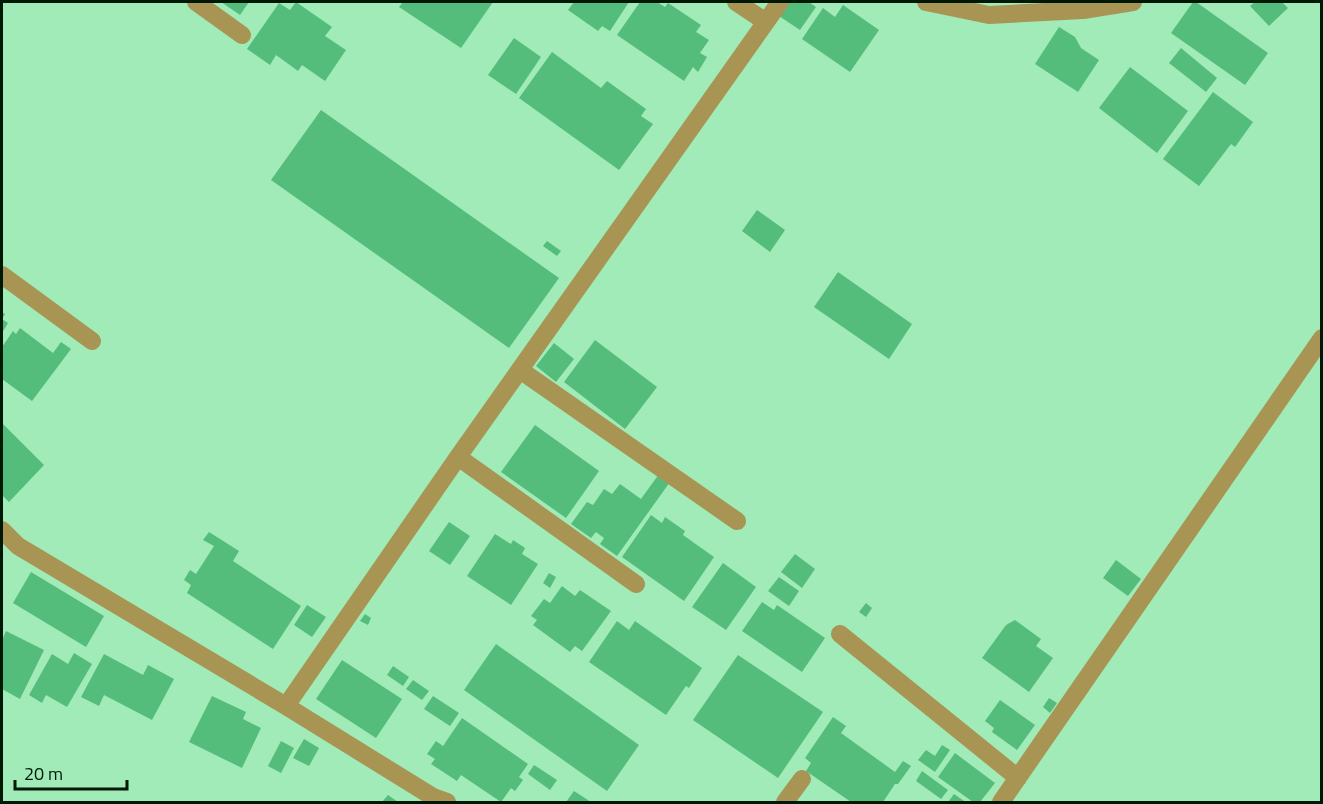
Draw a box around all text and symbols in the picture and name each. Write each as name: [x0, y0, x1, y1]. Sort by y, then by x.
scale bar: [15, 753, 128, 791]
text: 20 m: [24, 760, 63, 787]

